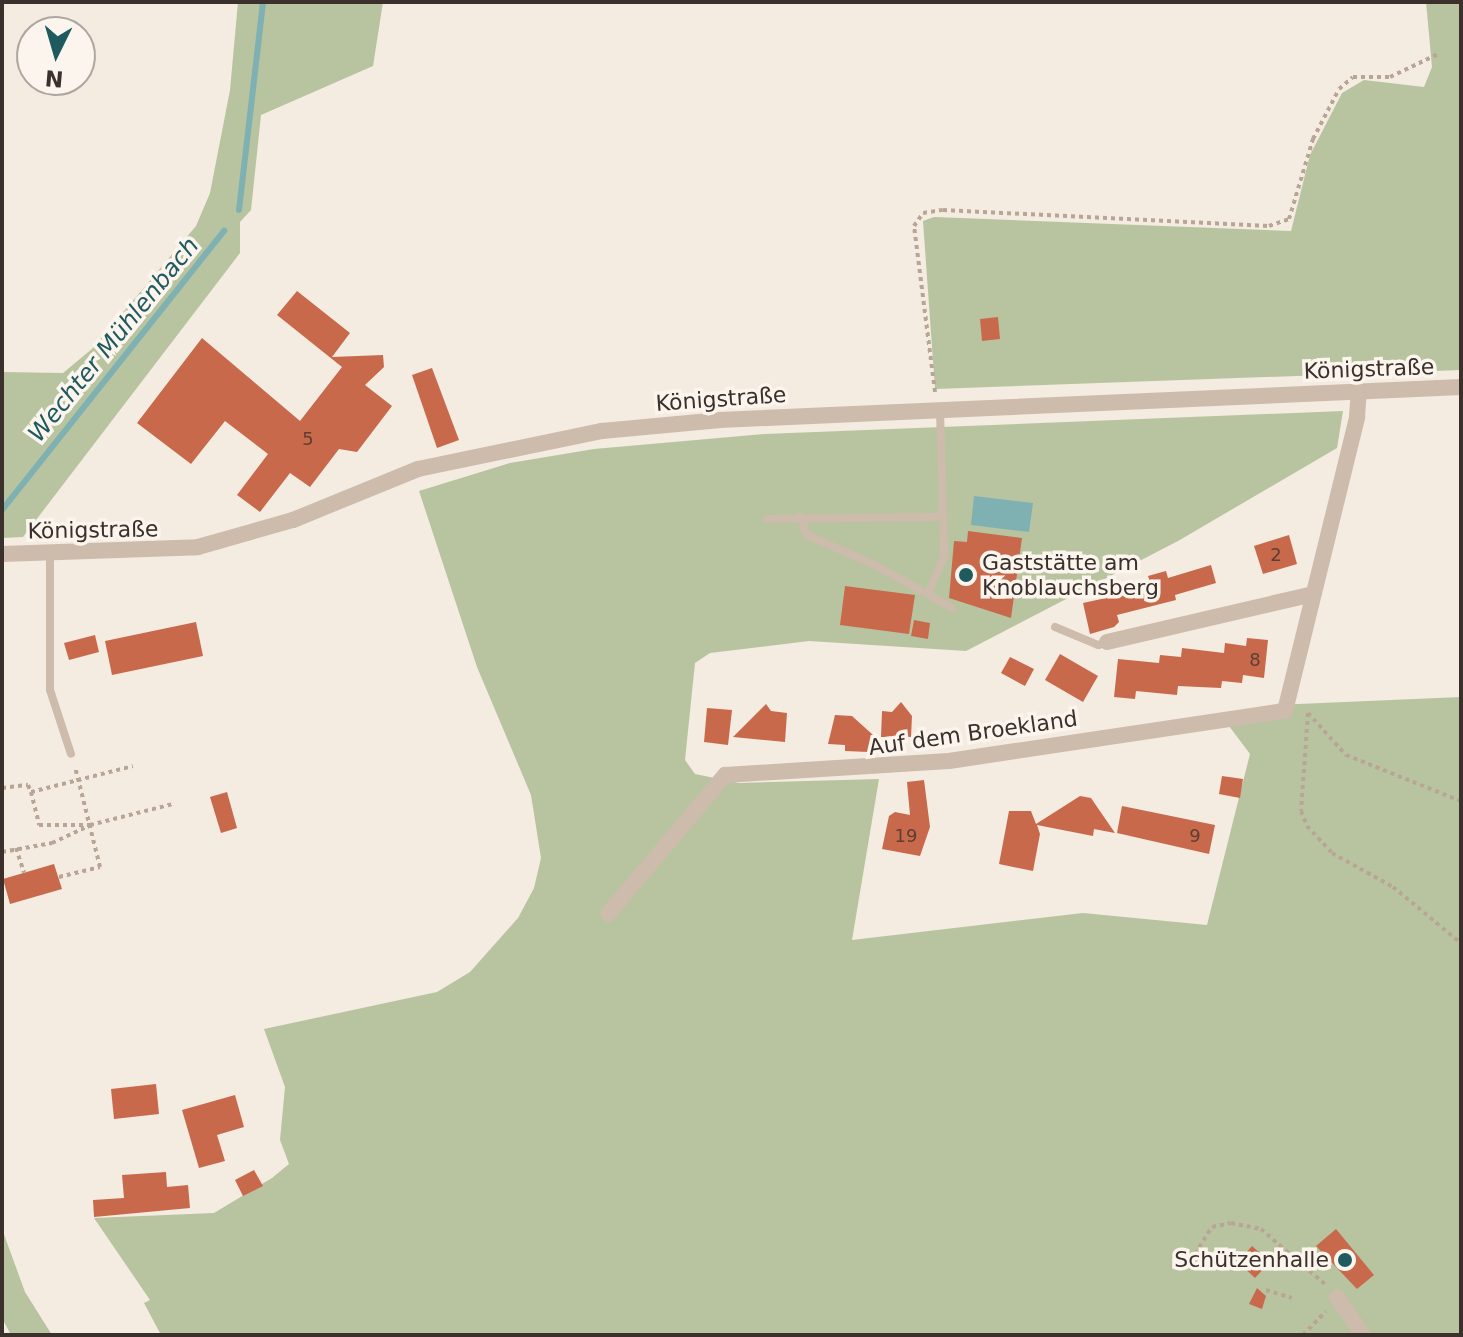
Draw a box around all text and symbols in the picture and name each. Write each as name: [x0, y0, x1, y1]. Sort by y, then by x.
north arrow: [16, 16, 96, 96]
text: N: [44, 65, 64, 92]
water label: Wechter Mühlenbach: [23, 232, 205, 448]
street label: Königstraße: [1303, 354, 1435, 384]
street label: Königstraße: [655, 381, 787, 417]
house number: 5: [302, 428, 314, 450]
street label: Königstraße: [27, 516, 159, 544]
house number: 2: [1270, 544, 1282, 566]
place label: Gaststätte am Knoblauchsberg: [982, 549, 1159, 600]
marker: Gaststätte am Knoblauchsberg: [957, 566, 975, 584]
house number: 8: [1249, 649, 1261, 671]
street label: Auf dem Broekland: [867, 705, 1079, 761]
house number: 19: [895, 825, 917, 847]
house number: 9: [1189, 825, 1201, 847]
place label: Schützenhalle: [1174, 1247, 1329, 1273]
marker: Schützenhalle: [1336, 1251, 1354, 1269]

